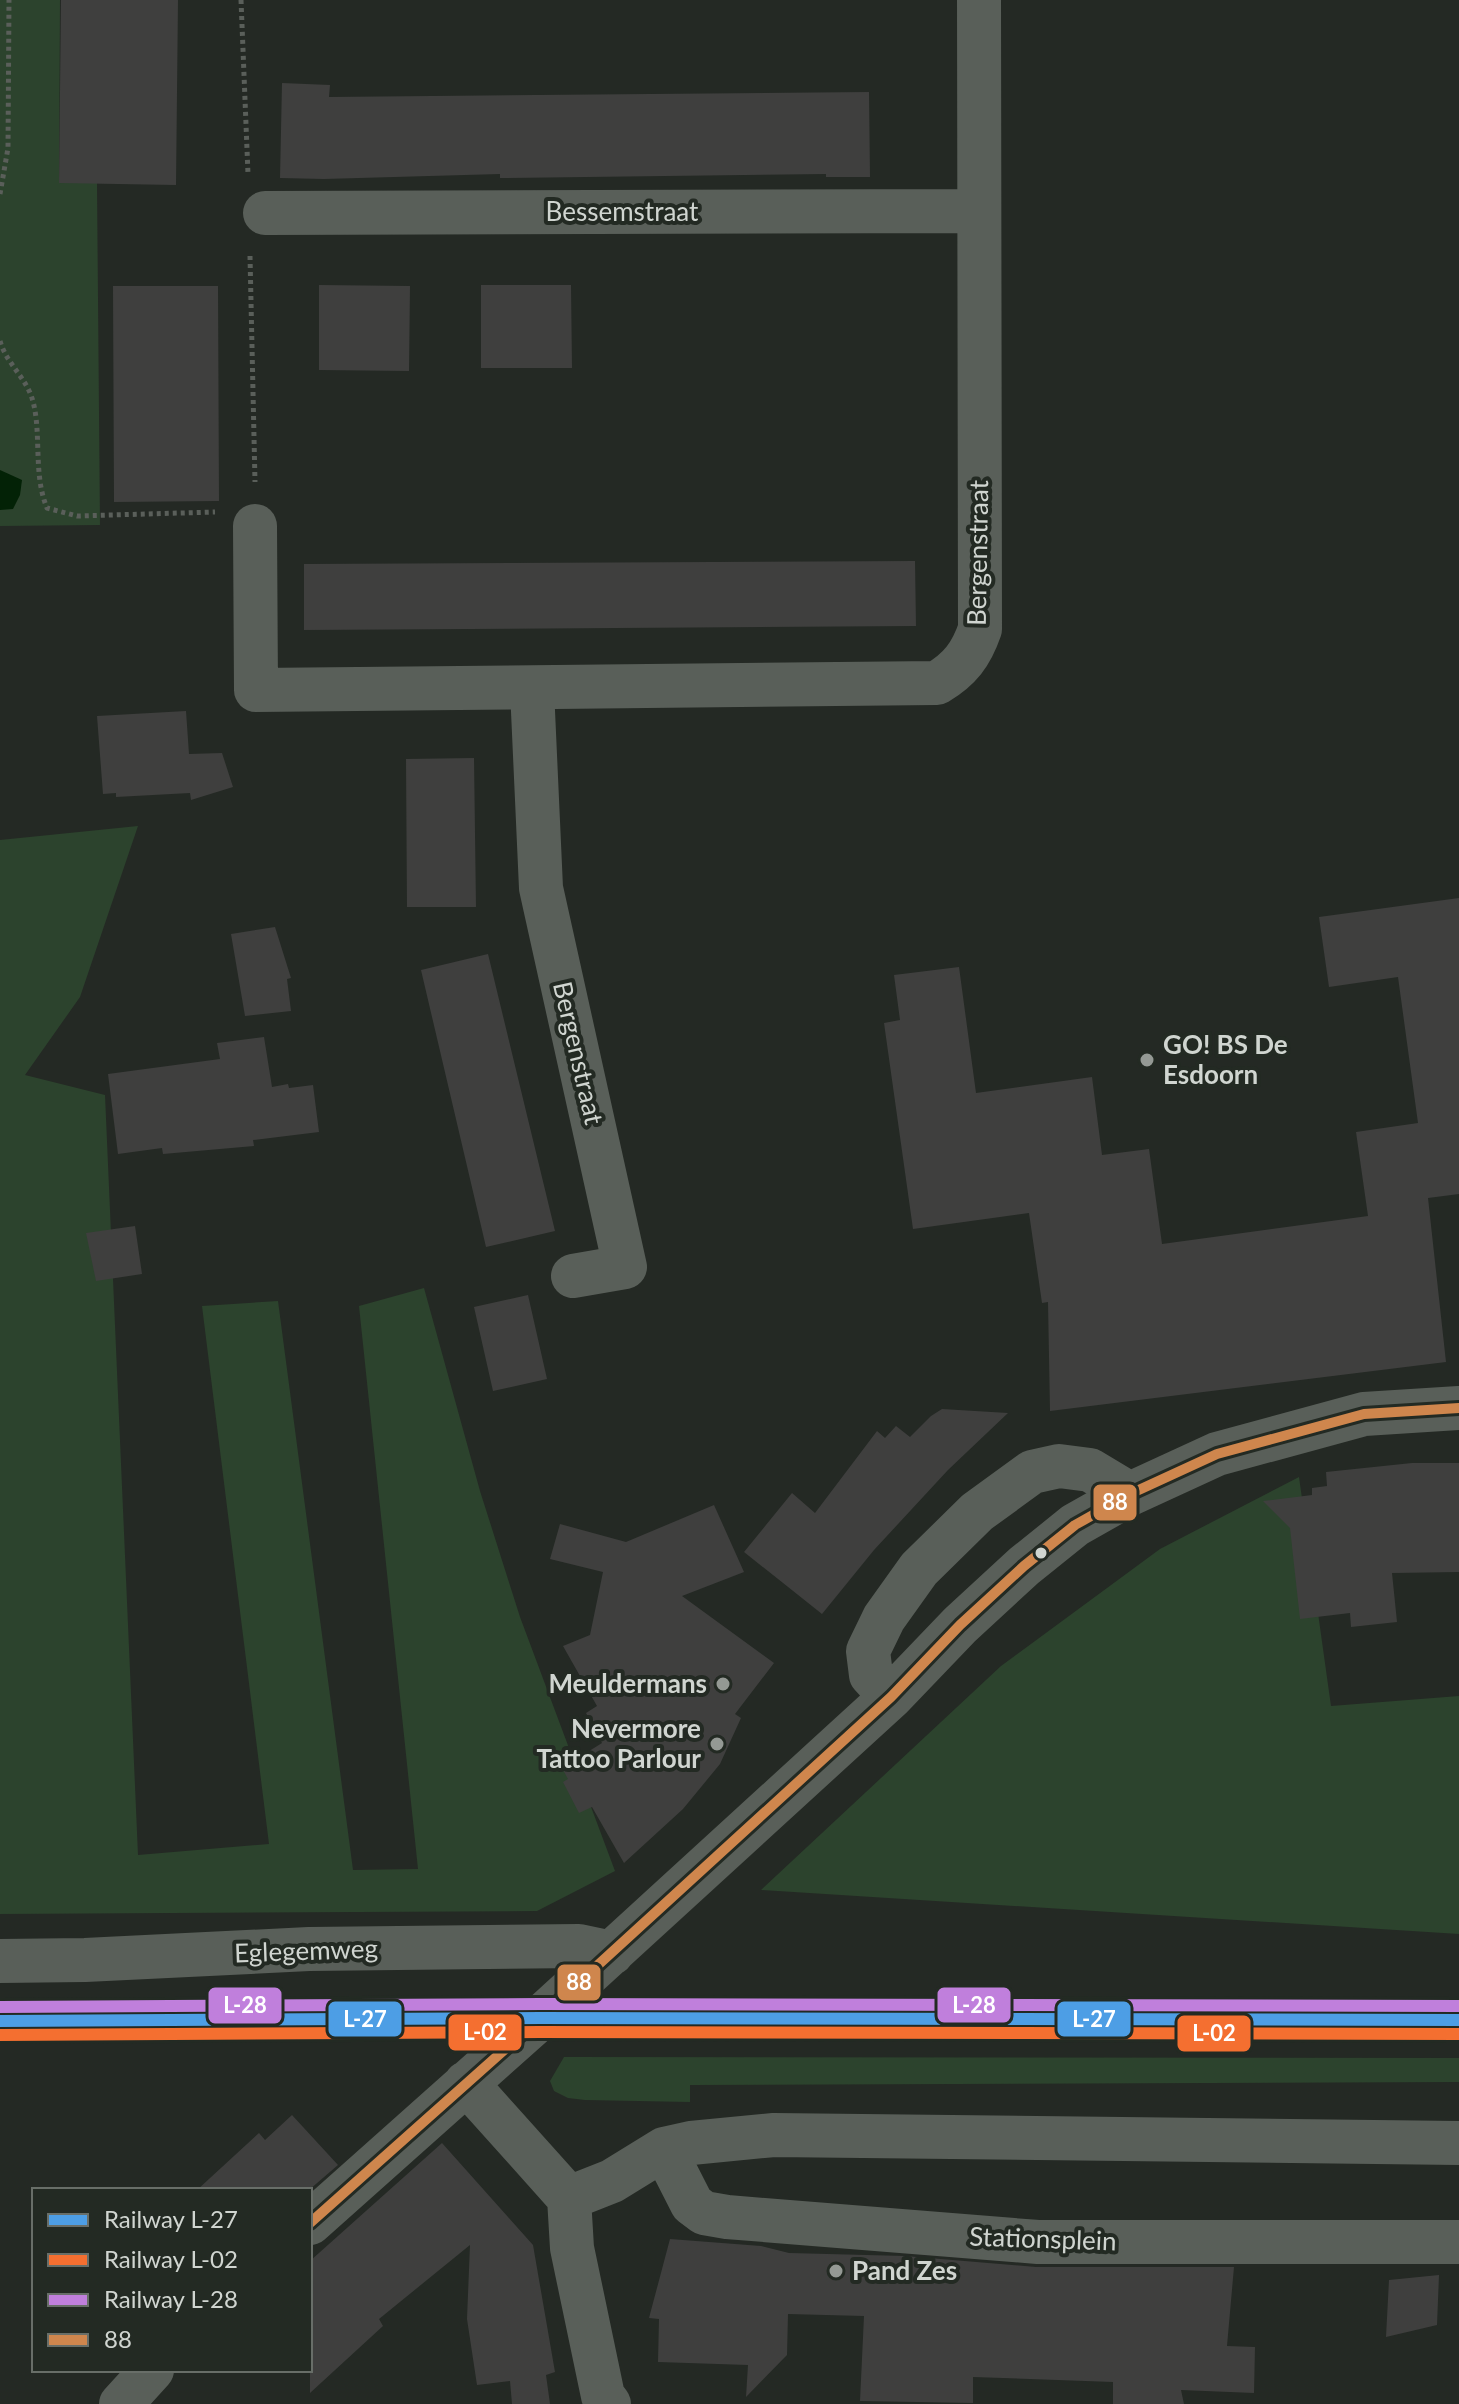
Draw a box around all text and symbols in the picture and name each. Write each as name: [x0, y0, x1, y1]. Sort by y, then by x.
street label: Bessemstraat: [546, 195, 699, 227]
street label: Bergenstraat: [960, 479, 994, 626]
street label: Bergenstraat: [547, 978, 611, 1128]
place label: GO! BS De Esdoorn: [1163, 1028, 1288, 1090]
marker: GO! BS De Esdoorn: [1138, 1051, 1156, 1069]
line badge: 88: [1092, 1483, 1138, 1522]
text: 88: [1102, 1488, 1128, 1515]
unlabelled marker: [1033, 1545, 1049, 1561]
place label: Meuldermans: [548, 1667, 707, 1699]
marker: Meuldermans: [714, 1675, 732, 1693]
place label: Nevermore Tattoo Parlour: [537, 1712, 701, 1774]
marker: Nevermore Tattoo Parlour: [708, 1735, 726, 1753]
street label: Eglegemweg: [234, 1931, 378, 1969]
line badge: 88: [556, 1963, 602, 2002]
text: 88: [566, 1968, 592, 1995]
line badge: L-28: [207, 1986, 283, 2025]
line badge: L-28: [936, 1986, 1012, 2024]
text: L-28: [223, 1991, 267, 2018]
text: L-28: [952, 1991, 996, 2018]
line badge: L-27: [327, 2000, 403, 2038]
line badge: L-27: [1056, 2000, 1132, 2038]
text: L-27: [343, 2005, 387, 2032]
text: L-27: [1072, 2005, 1116, 2032]
line badge: L-02: [447, 2013, 523, 2052]
line badge: L-02: [1176, 2014, 1252, 2053]
text: L-02: [463, 2018, 507, 2045]
text: L-02: [1192, 2019, 1236, 2046]
legend: [32, 2188, 312, 2372]
text: Railway L-27: [104, 2204, 238, 2233]
street label: Stationsplein: [969, 2219, 1117, 2257]
text: Railway L-02: [104, 2244, 238, 2273]
place label: Pand Zes: [852, 2254, 957, 2286]
marker: Pand Zes: [827, 2262, 845, 2280]
text: Railway L-28: [104, 2284, 238, 2313]
text: 88: [104, 2324, 132, 2353]

